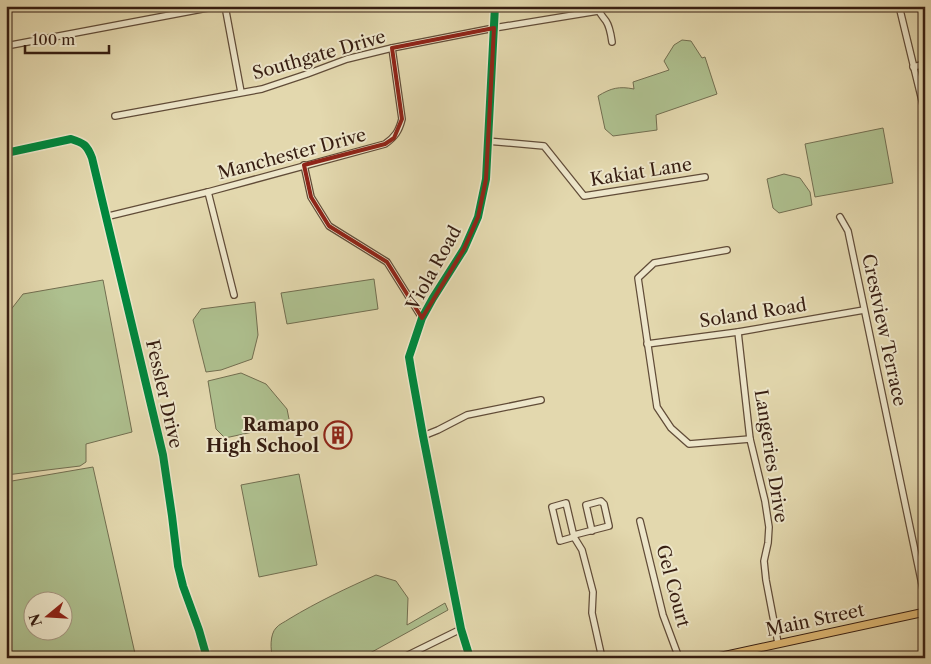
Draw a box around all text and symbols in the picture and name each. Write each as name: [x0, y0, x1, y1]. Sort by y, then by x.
scale bar: [25, 22, 109, 54]
street label: Southgate Drive: [250, 25, 388, 85]
text: 100 m: [32, 30, 75, 49]
street label: Manchester Drive: [215, 124, 369, 184]
street label: Kakiat Lane: [589, 153, 693, 191]
street label: Viola Road: [401, 222, 466, 315]
street label: Crestview Terrace: [857, 252, 911, 408]
street label: Soland Road: [698, 294, 808, 332]
street label: Fessler Drive: [141, 337, 187, 451]
street label: Langeries Drive: [750, 388, 792, 524]
place label: Ramapo High School: [206, 414, 319, 457]
building icon: Ramapo High School: [323, 420, 353, 450]
street label: Gel Court: [651, 542, 695, 630]
north arrow: [22, 592, 72, 642]
street label: Main Street: [764, 599, 867, 641]
text: N: [25, 611, 46, 629]

